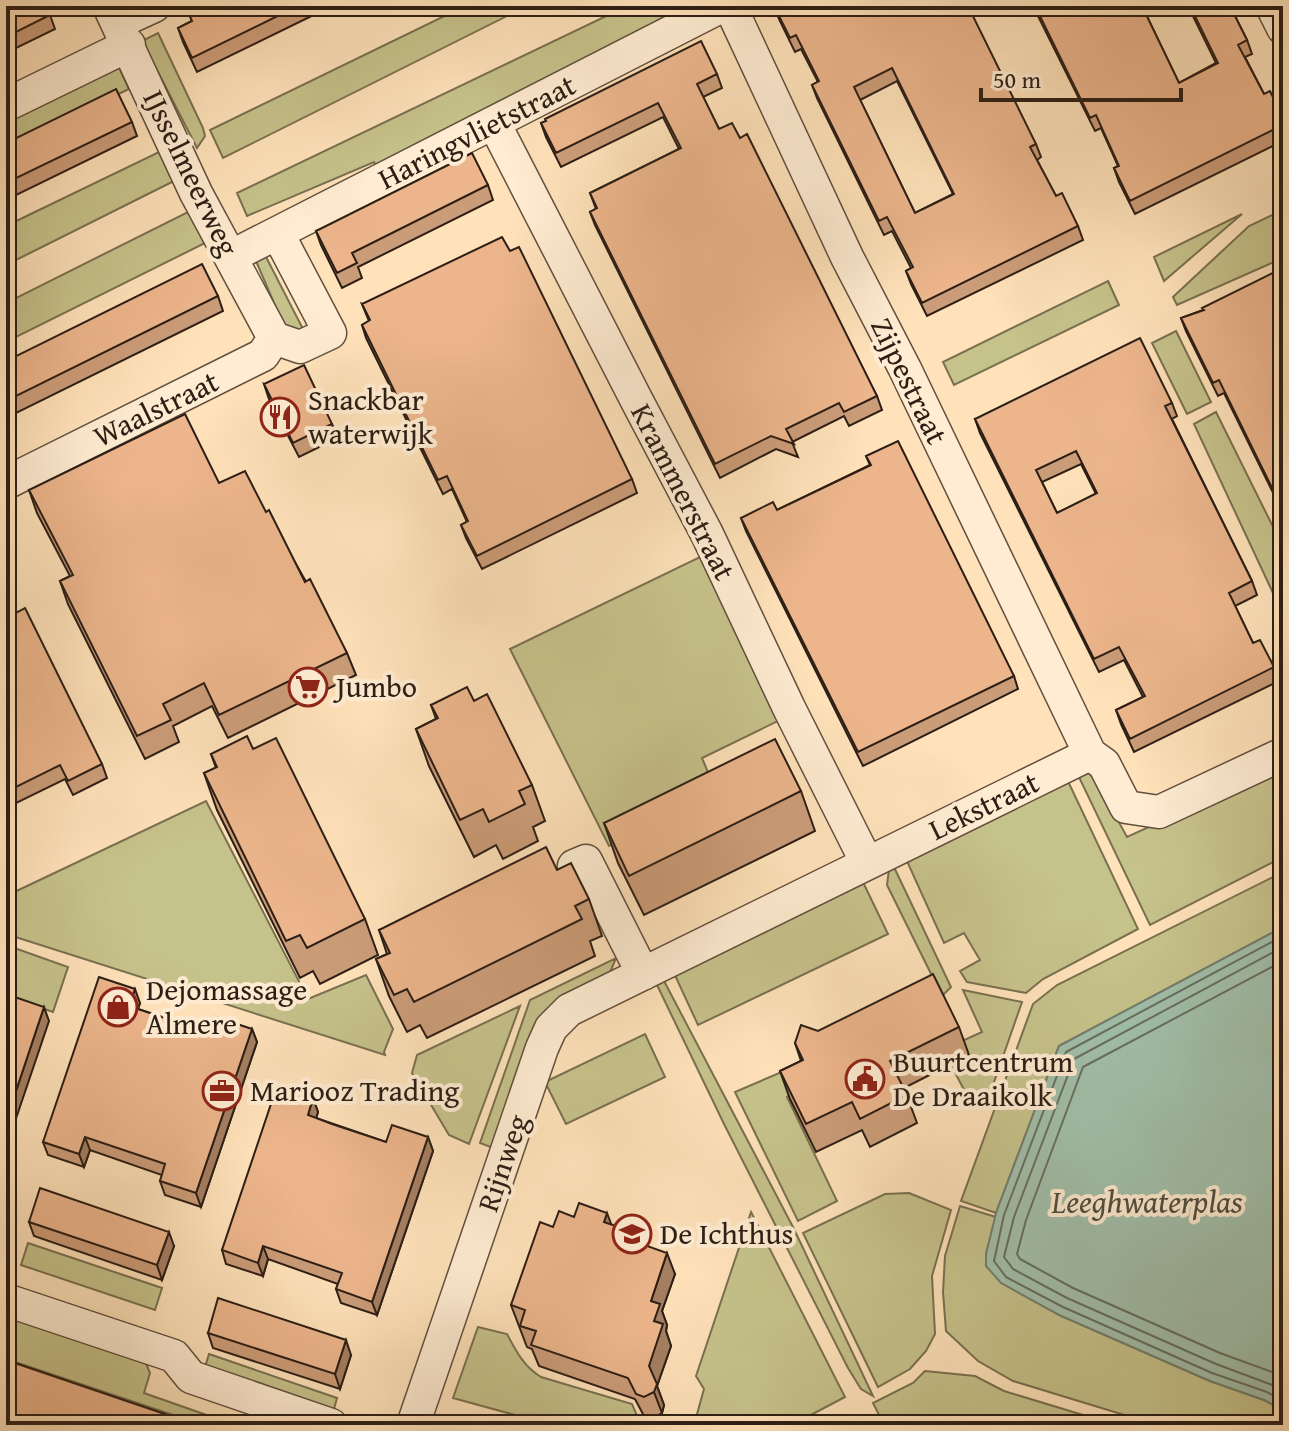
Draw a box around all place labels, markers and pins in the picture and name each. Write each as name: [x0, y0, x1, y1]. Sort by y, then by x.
place label: Snackbar waterwijk: [308, 377, 434, 455]
restaurant icon: Snackbar waterwijk: [259, 396, 301, 438]
place label: Jumbo: [332, 664, 417, 708]
supermarket icon: Jumbo: [287, 666, 329, 708]
place label: Dejomassage Almere: [146, 967, 307, 1045]
shop icon: Dejomassage Almere: [97, 986, 139, 1028]
place label: Buurtcentrum De Draaikolk: [893, 1039, 1074, 1117]
public building icon: Buurtcentrum De Draaikolk: [844, 1058, 886, 1100]
place label: Mariooz Trading: [250, 1068, 459, 1112]
office icon: Mariooz Trading: [201, 1070, 243, 1112]
place label: De Ichthus: [660, 1211, 793, 1255]
school or university icon: De Ichthus: [611, 1213, 653, 1255]

